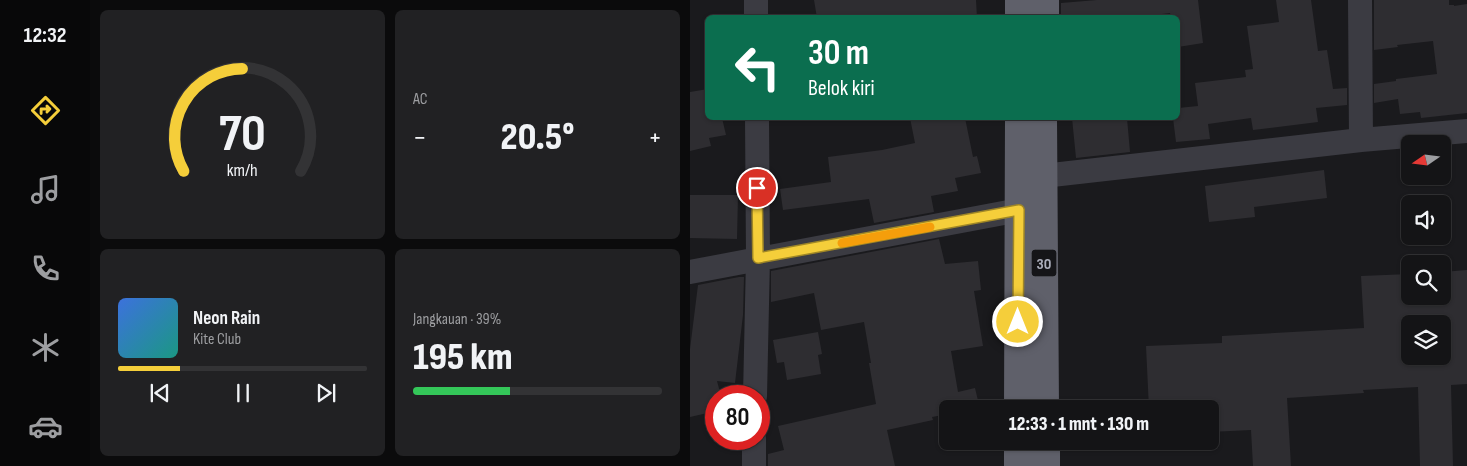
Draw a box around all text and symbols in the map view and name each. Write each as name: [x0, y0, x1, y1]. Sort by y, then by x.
text: 12:32: [24, 22, 66, 49]
text: 30 m: [808, 32, 869, 75]
icon: left: [725, 35, 790, 100]
text: Belok kiri: [808, 75, 875, 102]
text: AC: [413, 90, 427, 109]
icon: directions: [28, 93, 63, 128]
text: 70: [219, 103, 266, 166]
text: 20.5°: [501, 115, 574, 160]
text: −: [413, 121, 427, 154]
text: +: [648, 121, 662, 154]
north arrow: [1401, 135, 1451, 185]
map controls: [1401, 135, 1451, 365]
text: km/h: [227, 160, 258, 181]
pin: [736, 167, 778, 209]
icon: music: [28, 172, 63, 207]
icon: arrive: [743, 174, 771, 202]
button: sound: [1401, 195, 1451, 245]
road number: 30: [1032, 250, 1056, 276]
icon: phone: [28, 251, 63, 286]
button: search: [1401, 255, 1451, 305]
position arrow: [991, 295, 1043, 347]
text: Neon Rain: [193, 307, 260, 330]
text: Jangkauan · 39%: [413, 310, 501, 329]
button: layers: [1401, 315, 1451, 365]
icon: climate: [28, 330, 63, 365]
text: Kite Club: [193, 330, 241, 349]
text: 195 km: [413, 335, 513, 380]
icon: previous: [146, 379, 174, 407]
icon: pause: [229, 379, 257, 407]
icon: next: [312, 379, 340, 407]
speed limit sign: 80: [705, 385, 770, 450]
icon: car: [28, 409, 63, 444]
text: 12:33 · 1 mnt · 130 m: [1009, 413, 1149, 436]

